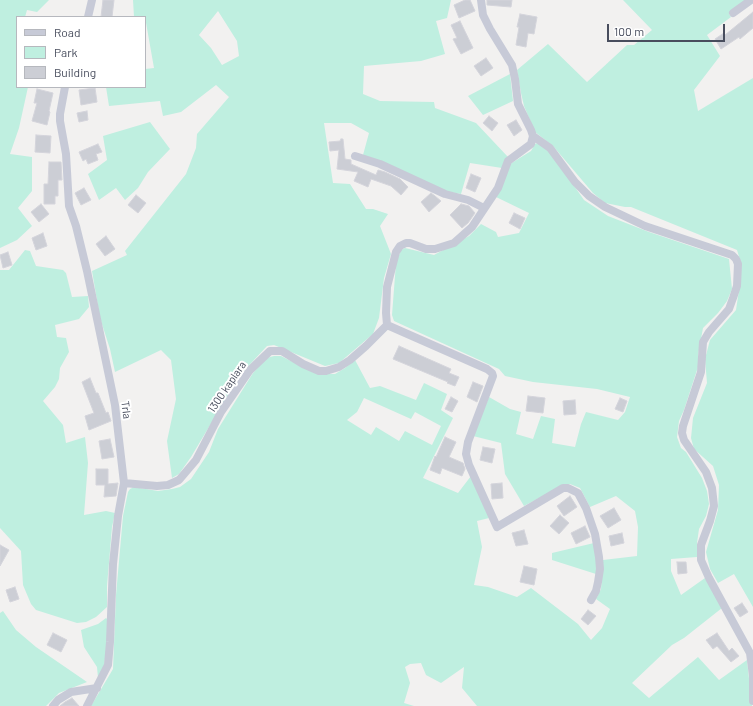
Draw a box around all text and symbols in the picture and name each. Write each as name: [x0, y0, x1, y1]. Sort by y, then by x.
legend: [16, 16, 146, 88]
scale bar: [609, 16, 727, 42]
text: 100 m: [614, 24, 644, 38]
text: Road: [54, 25, 81, 39]
text: Park: [54, 45, 78, 59]
text: Building: [54, 65, 96, 79]
street label: 1300 kaplara: [205, 359, 249, 415]
street label: Trla: [118, 400, 134, 420]

